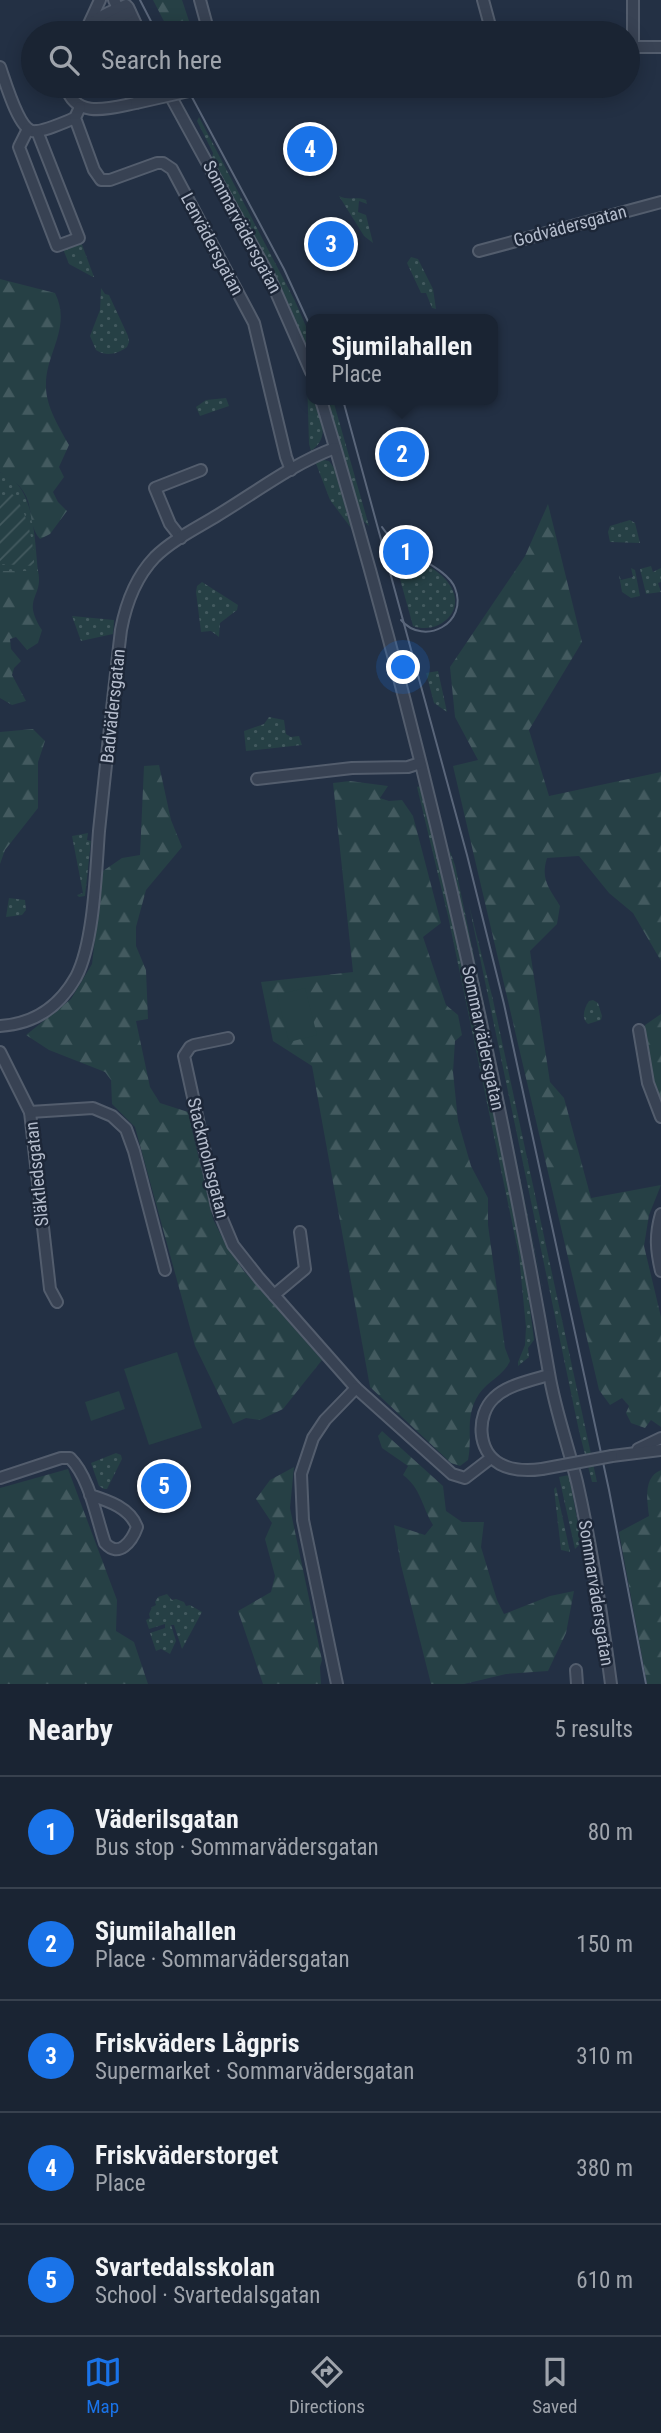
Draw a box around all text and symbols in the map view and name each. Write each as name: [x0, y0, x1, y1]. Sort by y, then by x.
search box: [21, 21, 640, 98]
icon: search: [45, 41, 83, 79]
text: Search here: [101, 45, 222, 75]
pin: 4: [287, 123, 333, 175]
street label: Sommarvädersgatan: [199, 157, 286, 297]
street label: Lenvädersgatan: [177, 189, 248, 299]
street label: Godvädersgatan: [511, 200, 629, 251]
pin: 3: [308, 218, 354, 270]
popup: [306, 314, 498, 405]
text: Sjumilahallen: [331, 331, 473, 361]
text: Place: [331, 361, 382, 388]
pin: 2: [379, 428, 425, 480]
pin: 1: [383, 526, 429, 578]
street label: Badvädersgatan: [96, 648, 129, 764]
your location: [386, 650, 420, 684]
street label: Sommarvädersgatan: [458, 964, 509, 1112]
street label: Stackmolnsgatan: [183, 1095, 234, 1220]
street label: Släktledsgatan: [21, 1121, 52, 1228]
pin: 5: [141, 1460, 187, 1512]
street label: Sommarvädersgatan: [575, 1519, 618, 1667]
text: Nearby: [28, 1712, 113, 1747]
text: 5 results: [555, 1716, 633, 1743]
text: Väderilsgatan: [95, 1804, 239, 1834]
text: 1: [45, 1819, 57, 1846]
text: 80 m: [588, 1819, 633, 1846]
text: Bus stop · Sommarvädersgatan: [95, 1834, 379, 1861]
text: Sjumilahallen: [95, 1916, 236, 1946]
text: 2: [45, 1931, 57, 1958]
text: 150 m: [576, 1931, 633, 1958]
text: Place · Sommarvädersgatan: [95, 1946, 350, 1973]
text: Friskväders Lågpris: [95, 2028, 300, 2058]
text: 3: [45, 2043, 57, 2070]
text: 310 m: [576, 2043, 633, 2070]
text: Supermarket · Sommarvädersgatan: [95, 2058, 414, 2085]
text: Friskväderstorget: [95, 2140, 278, 2170]
text: 4: [45, 2155, 57, 2182]
text: 380 m: [576, 2155, 633, 2182]
text: Place: [95, 2170, 145, 2197]
text: Svartedalsskolan: [95, 2252, 275, 2282]
text: 5: [45, 2267, 57, 2294]
text: 610 m: [576, 2267, 633, 2294]
text: School · Svartedalsgatan: [95, 2282, 320, 2309]
tab: Map: [84, 2353, 122, 2418]
tab: Directions: [289, 2353, 365, 2418]
tab: Saved: [532, 2353, 577, 2418]

